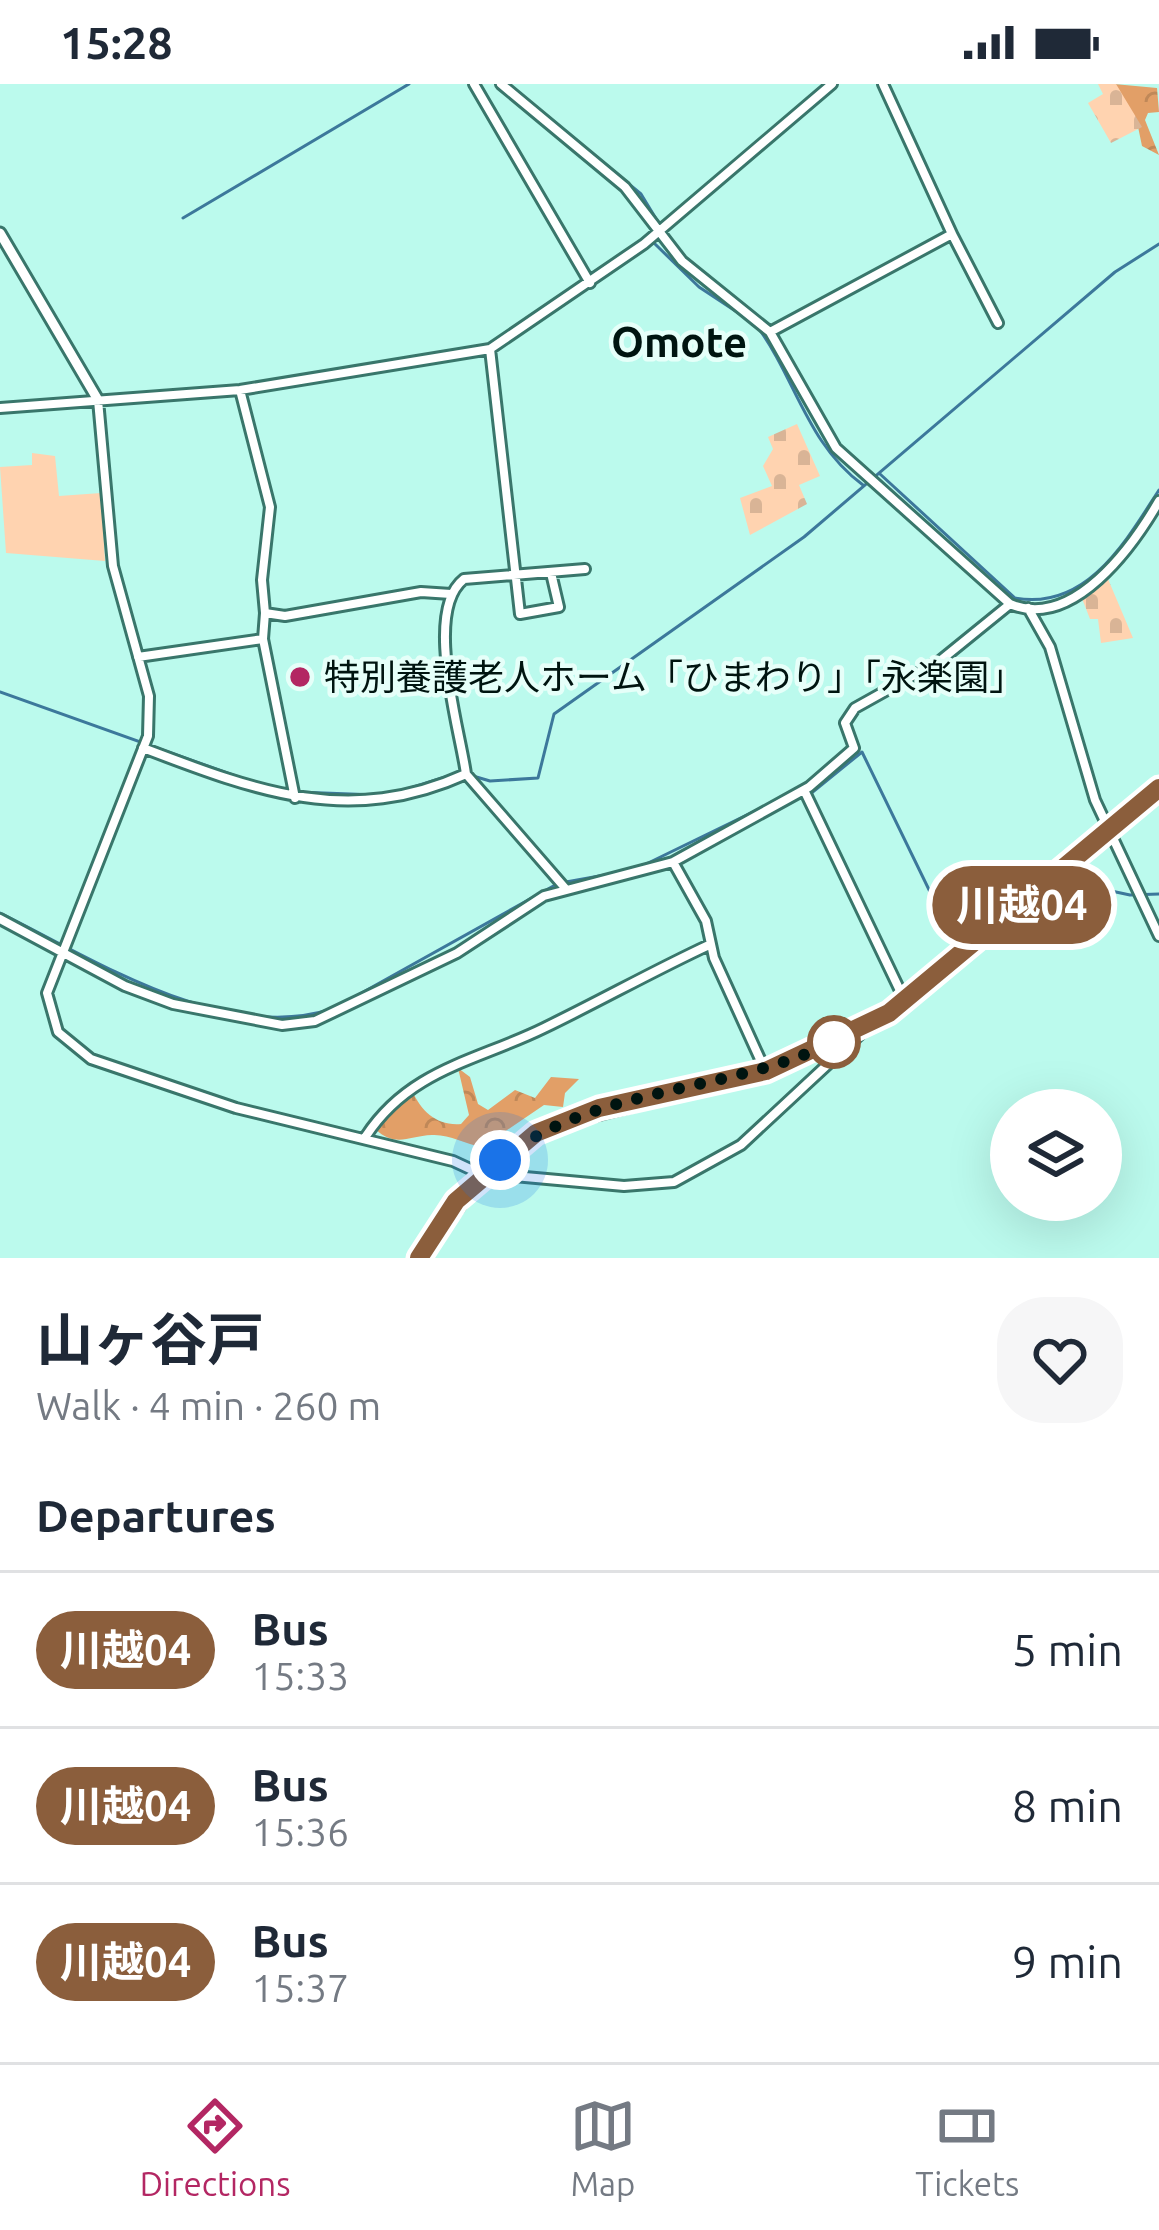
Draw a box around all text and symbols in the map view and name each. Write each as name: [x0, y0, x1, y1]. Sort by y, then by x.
text: 15:28: [60, 17, 173, 68]
district label: Omote: [611, 318, 747, 365]
place label: 特別養護老人ホーム「ひまわり」「永楽園」: [324, 656, 1025, 697]
marker: 特別養護老人ホーム「ひまわり」「永楽園」: [287, 664, 313, 690]
line badge: 川越04: [938, 866, 1106, 944]
text: 川越04: [956, 881, 1088, 928]
unlabelled marker: [809, 1017, 859, 1067]
map controls: [990, 1089, 1122, 1221]
button: layers: [990, 1089, 1122, 1221]
your location: [470, 1130, 530, 1190]
button: heart: [997, 1297, 1123, 1423]
text: 山ヶ谷戸: [36, 1307, 264, 1371]
text: Walk · 4 min · 260 m: [36, 1384, 381, 1427]
text: Departures: [36, 1490, 276, 1541]
text: Bus: [251, 1603, 329, 1654]
text: 5 min: [1012, 1624, 1123, 1675]
text: 川越04: [60, 1626, 191, 1673]
text: 15:33: [251, 1654, 349, 1697]
text: Bus: [251, 1759, 329, 1810]
text: 8 min: [1012, 1780, 1123, 1831]
text: 川越04: [60, 1782, 191, 1829]
text: 15:36: [251, 1810, 349, 1853]
text: Bus: [251, 1915, 329, 1966]
text: 9 min: [1012, 1936, 1123, 1987]
text: 川越04: [60, 1938, 191, 1985]
text: 15:37: [251, 1966, 349, 2009]
tab: Directions: [140, 2093, 291, 2202]
tab: Map: [570, 2093, 636, 2202]
tab: Tickets: [915, 2093, 1019, 2202]

